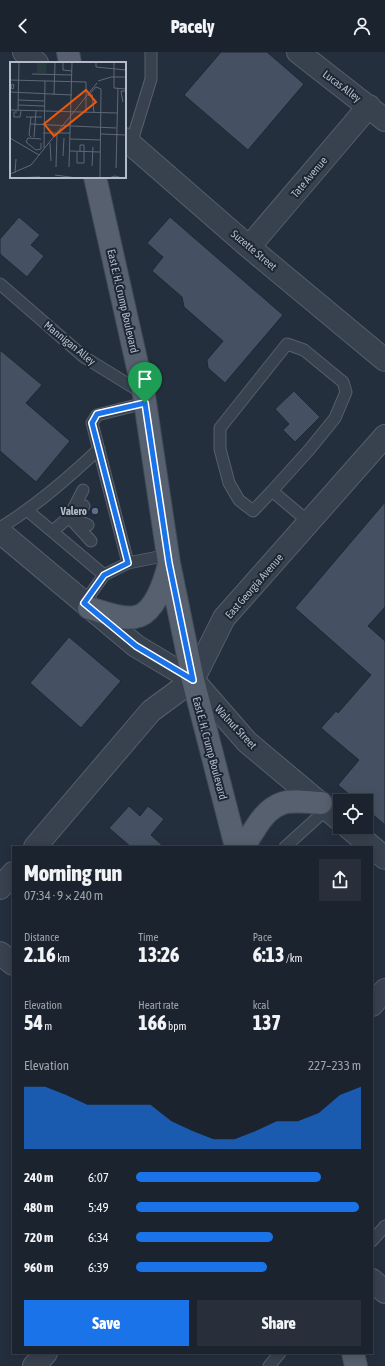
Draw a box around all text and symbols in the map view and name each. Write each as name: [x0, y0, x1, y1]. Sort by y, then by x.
icon: back: [12, 15, 34, 37]
icon: person: [351, 15, 373, 37]
text: Pacely: [171, 16, 214, 37]
inset map: [10, 62, 126, 178]
street label: Lucas Alley: [321, 68, 364, 105]
street label: Tate Avenue: [289, 154, 329, 200]
street label: Suzette Street: [229, 228, 279, 272]
street label: East E. H. Crump Boulevard: [105, 248, 141, 354]
street label: Mannigan Alley: [42, 319, 98, 368]
pin: [128, 362, 162, 403]
icon: arrive: [134, 368, 156, 390]
place label: Valero: [60, 505, 87, 517]
marker: Valero: [90, 506, 100, 516]
street label: East Georgia Avenue: [223, 551, 285, 621]
street label: East E. H. Crump Boulevard: [190, 695, 230, 801]
street label: Walnut Street: [213, 703, 259, 751]
map controls: [333, 794, 373, 834]
button: locate: [333, 794, 373, 834]
button: share: [319, 859, 361, 901]
text: Morning run: [24, 860, 122, 886]
text: 07:34 · 9 × 240 m: [24, 888, 103, 903]
text: Distance: [24, 931, 59, 943]
text: Time: [138, 931, 158, 943]
text: Pace: [253, 931, 272, 943]
text: 2.16: [24, 943, 56, 966]
text: 13:26: [138, 943, 180, 966]
text: 6:13: [253, 943, 284, 966]
text: km: [56, 952, 70, 964]
text: /km: [284, 952, 302, 964]
text: Elevation: [24, 999, 62, 1011]
text: Heart rate: [138, 999, 179, 1011]
text: kcal: [253, 999, 269, 1011]
text: 54: [24, 1011, 43, 1034]
text: 166: [138, 1011, 167, 1034]
text: 137: [253, 1011, 281, 1034]
text: m: [43, 1020, 52, 1032]
text: bpm: [167, 1020, 186, 1032]
text: Elevation: [24, 1058, 69, 1073]
text: 227–233 m: [308, 1058, 361, 1073]
text: 240 m: [24, 1170, 53, 1185]
text: 6:07: [88, 1170, 109, 1185]
text: 480 m: [24, 1200, 53, 1215]
text: 5:49: [88, 1200, 109, 1215]
text: 720 m: [24, 1230, 53, 1245]
text: 6:34: [88, 1230, 109, 1245]
text: 960 m: [24, 1260, 53, 1275]
text: 6:39: [88, 1260, 109, 1275]
button: Save: [24, 1300, 189, 1346]
button: Share: [197, 1300, 361, 1346]

